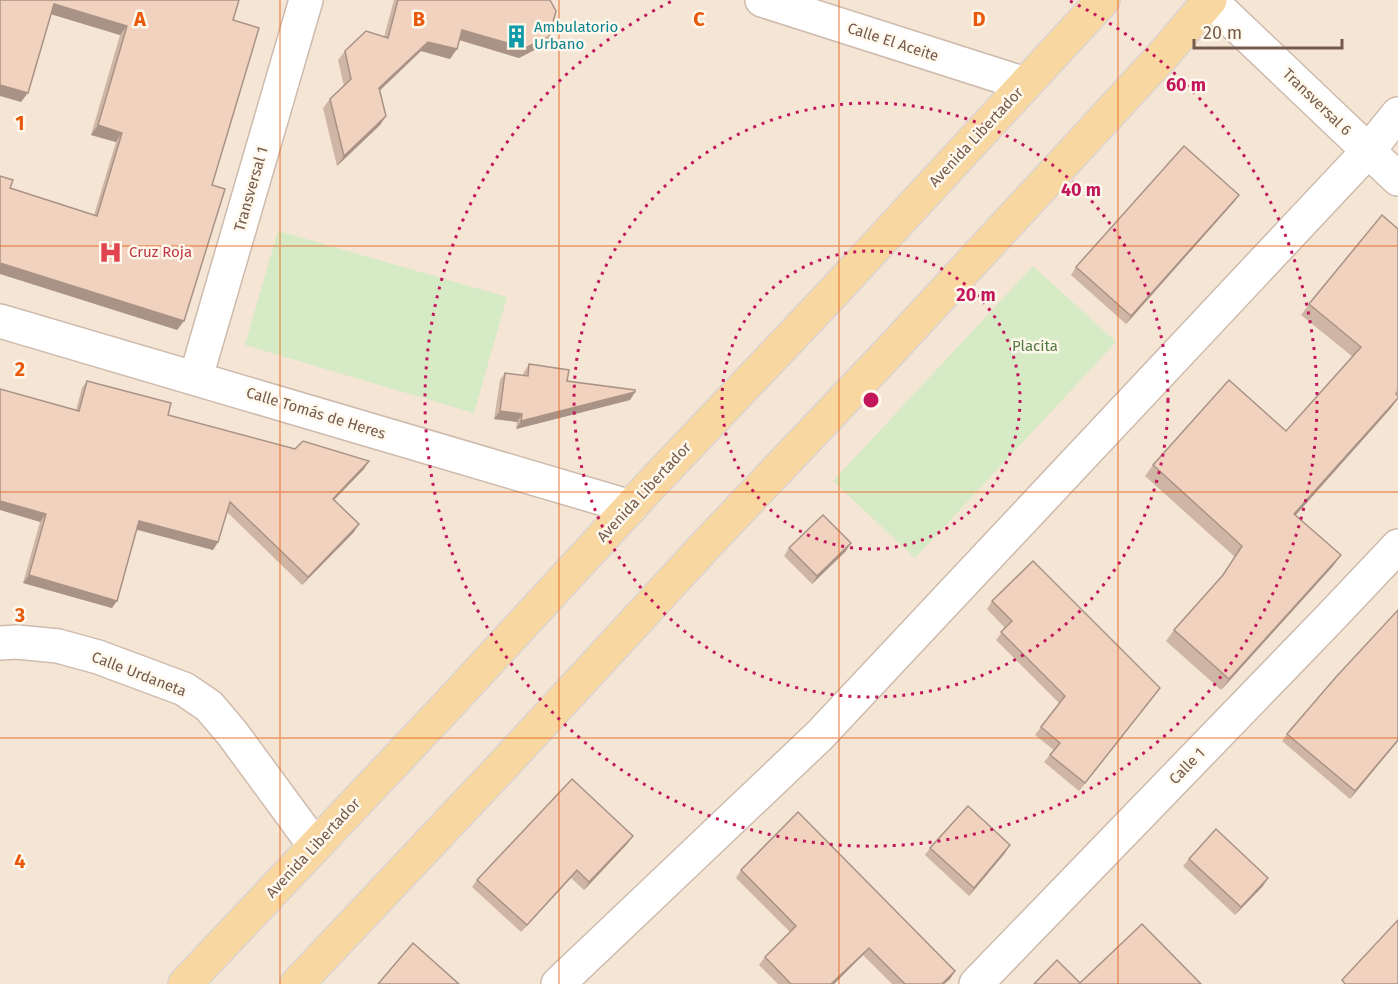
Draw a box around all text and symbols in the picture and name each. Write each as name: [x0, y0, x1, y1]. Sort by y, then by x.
text: A: [133, 7, 147, 31]
text: B: [413, 7, 425, 31]
text: C: [693, 7, 705, 31]
text: D: [972, 7, 986, 31]
scale bar: [1194, 12, 1342, 50]
place label: Ambulatorio Urbano: [534, 18, 618, 53]
street label: Calle El Aceite: [845, 19, 941, 65]
text: 20 m: [1203, 22, 1242, 44]
building icon: Ambulatorio Urbano: [503, 23, 529, 49]
street label: Transversal 6: [1279, 65, 1355, 139]
text: 60 m: [1166, 74, 1206, 96]
street label: Avenida Libertador: [925, 83, 1027, 191]
text: 1: [15, 111, 25, 135]
street label: Transversal 1: [230, 145, 272, 233]
text: 40 m: [1061, 179, 1101, 201]
hospital icon: Cruz Roja: [98, 239, 124, 265]
place label: Cruz Roja: [129, 243, 192, 261]
text: 20 m: [956, 284, 996, 306]
park label: Placita: [1012, 337, 1058, 355]
text: 2: [15, 357, 25, 381]
street label: Calle Tomás de Heres: [244, 383, 388, 443]
centre of rings: [861, 390, 881, 410]
street label: Avenida Libertador: [593, 438, 695, 546]
text: 3: [14, 603, 25, 627]
street label: Calle Urdaneta: [89, 648, 189, 700]
street label: Calle 1: [1165, 744, 1209, 788]
street label: Avenida Libertador: [262, 794, 364, 902]
text: 4: [14, 849, 26, 873]

